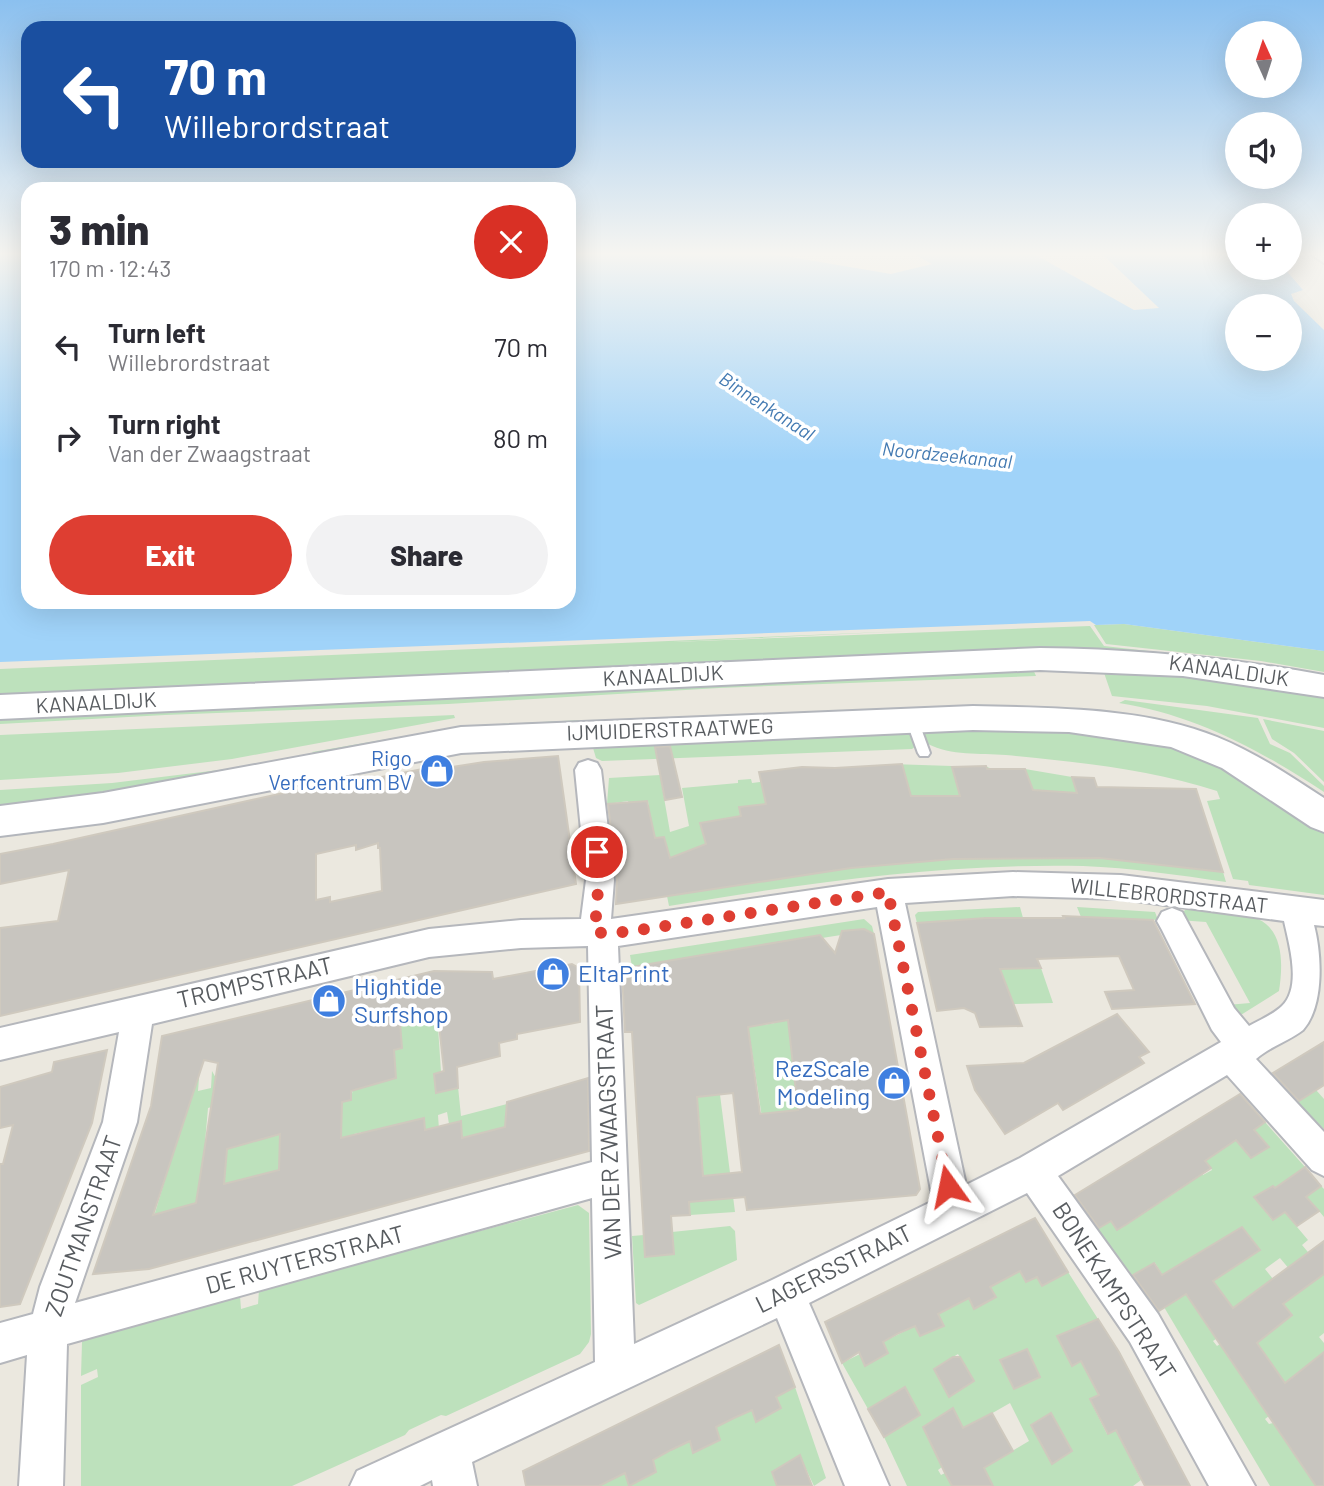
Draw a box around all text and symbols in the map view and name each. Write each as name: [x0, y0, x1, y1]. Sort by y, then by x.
north arrow: [1225, 21, 1302, 98]
map controls: [1225, 21, 1302, 371]
text: 70 m: [164, 46, 267, 105]
icon: left: [49, 49, 140, 140]
text: Willebrordstraat: [164, 106, 390, 144]
button: sound: [1225, 112, 1302, 189]
text: 3 min: [49, 203, 149, 253]
button: +: [1225, 203, 1302, 280]
button: close: [474, 205, 548, 279]
text: 170 m · 12:43: [49, 254, 171, 282]
button: −: [1225, 294, 1302, 371]
text: Turn left: [108, 317, 206, 348]
icon: left: [49, 328, 87, 366]
text: 70 m: [494, 331, 548, 362]
text: Willebrordstraat: [108, 348, 271, 376]
water label: Binnenkanaal: [715, 366, 820, 445]
text: Turn right: [108, 408, 221, 439]
icon: right: [49, 419, 87, 457]
text: 80 m: [493, 422, 548, 453]
water label: Noordzeekanaal: [881, 436, 1014, 473]
text: Van der Zwaagstraat: [108, 439, 311, 467]
button: Exit: [49, 515, 292, 595]
button: Share: [306, 515, 548, 595]
street label: KANAALDIJK: [1167, 649, 1291, 690]
street label: KANAALDIJK: [602, 659, 724, 690]
street label: KANAALDIJK: [35, 686, 157, 717]
street label: IJMUIDERSTRAATWEG: [566, 712, 774, 745]
place label: Rigo Verfcentrum BV: [268, 745, 412, 794]
shop icon: Rigo Verfcentrum BV: [418, 752, 456, 790]
pin: [567, 822, 627, 882]
icon: arrive: [578, 833, 616, 871]
street label: WILLEBRORDSTRAAT: [1069, 872, 1269, 917]
street label: TROMPSTRAAT: [174, 950, 335, 1014]
shop icon: EltaPrint: [534, 955, 572, 993]
place label: EltaPrint: [578, 958, 670, 987]
place label: Hightide Surfshop: [354, 971, 449, 1028]
shop icon: Hightide Surfshop: [310, 982, 348, 1020]
street label: VAN DER ZWAAGSTRAAT: [589, 1004, 626, 1260]
place label: RezScale Modeling: [775, 1053, 870, 1110]
shop icon: RezScale Modeling: [875, 1064, 913, 1102]
street label: ZOUTMANSTRAAT: [38, 1131, 127, 1320]
position arrow: [911, 1149, 985, 1223]
street label: BONEKAMPSTRAAT: [1047, 1196, 1183, 1384]
street label: LAGERSSTRAAT: [750, 1217, 916, 1318]
street label: DE RUYTERSTRAAT: [202, 1218, 407, 1299]

